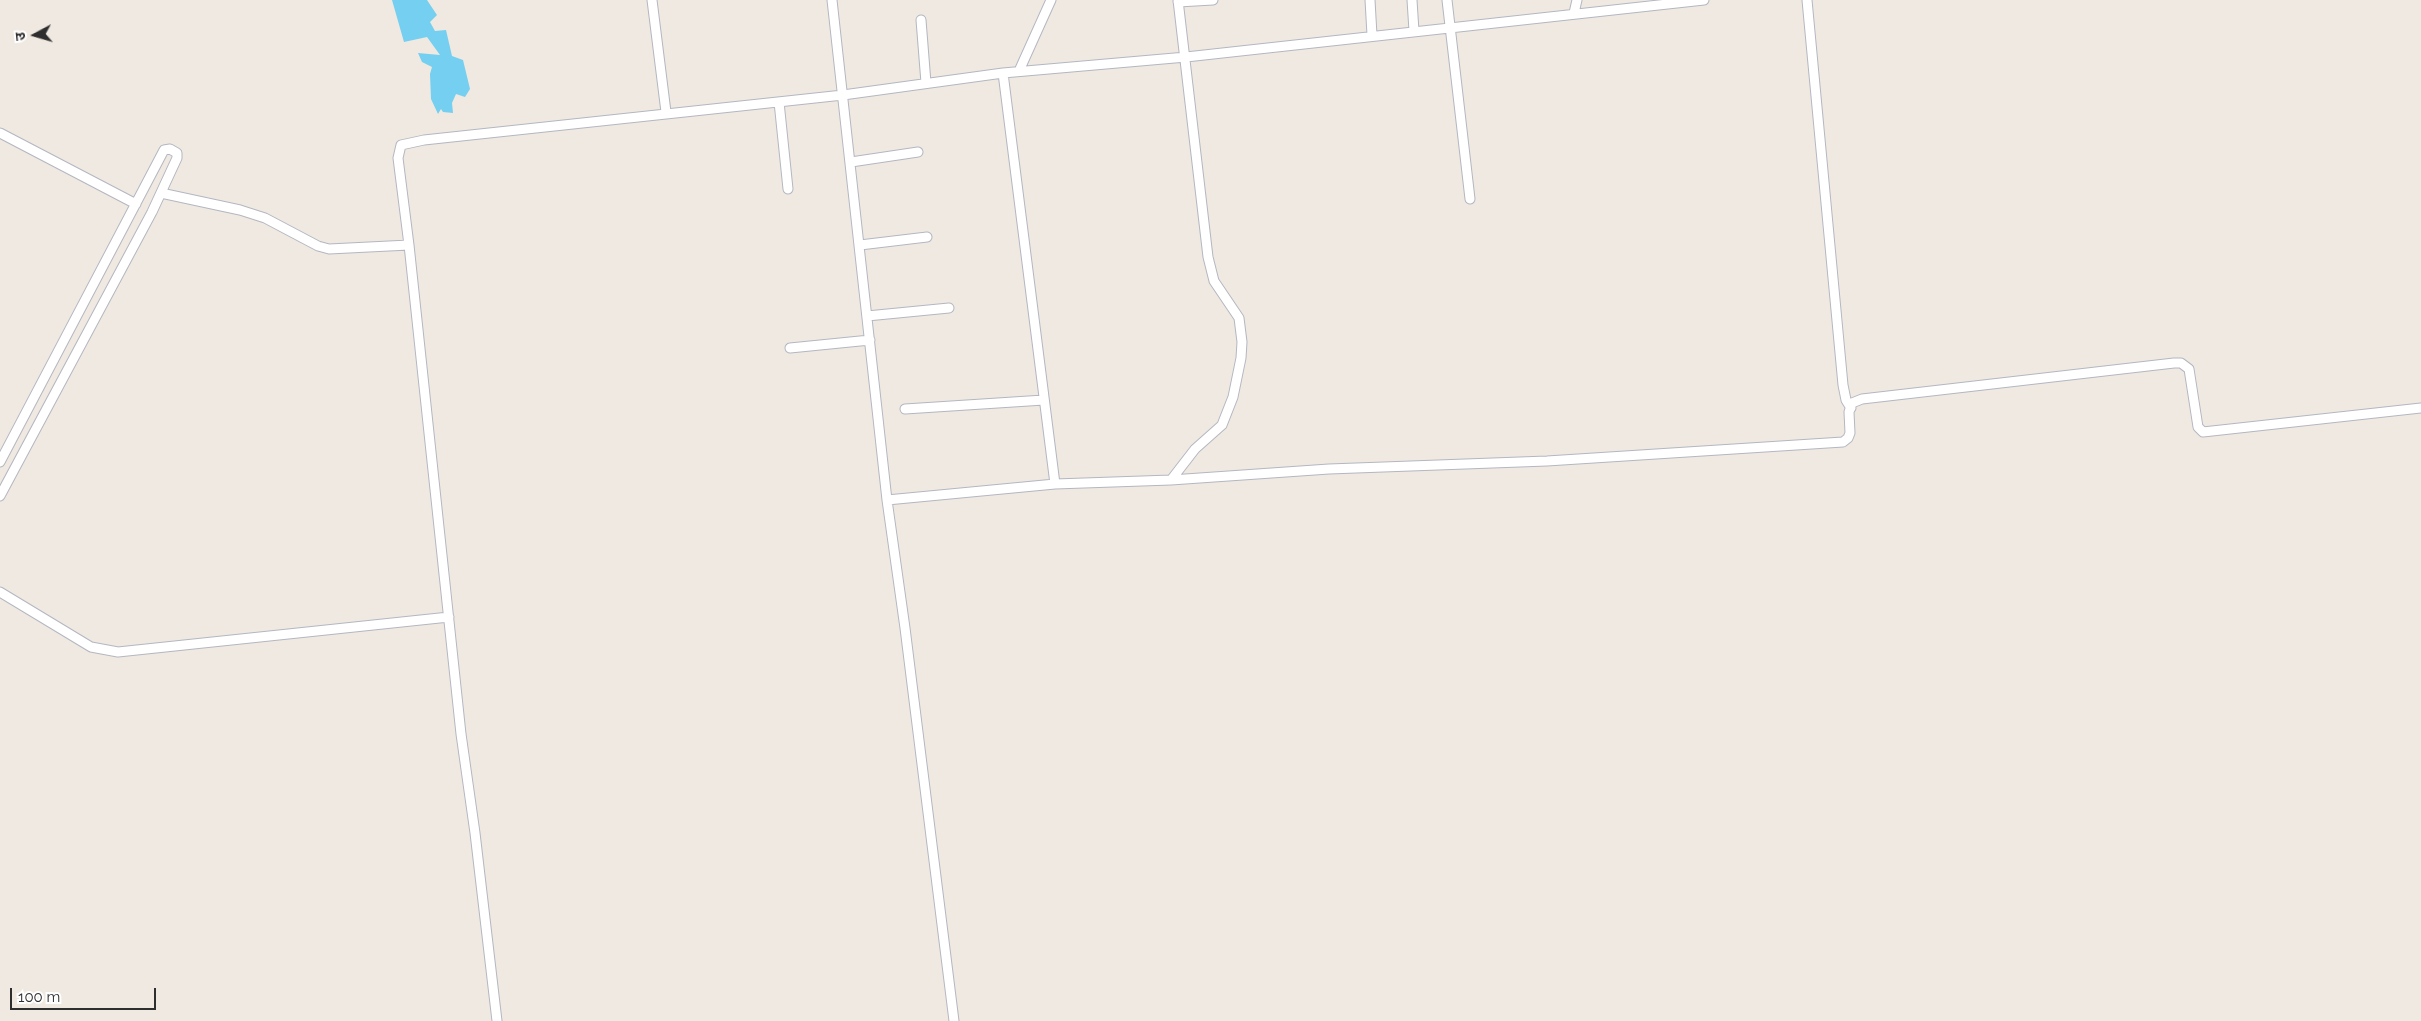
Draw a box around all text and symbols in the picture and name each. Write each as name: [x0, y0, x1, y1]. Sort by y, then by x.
north arrow: [10, 10, 60, 60]
text: उ: [12, 32, 28, 41]
scale bar: [12, 978, 159, 1010]
text: 100 m: [18, 988, 60, 1006]

